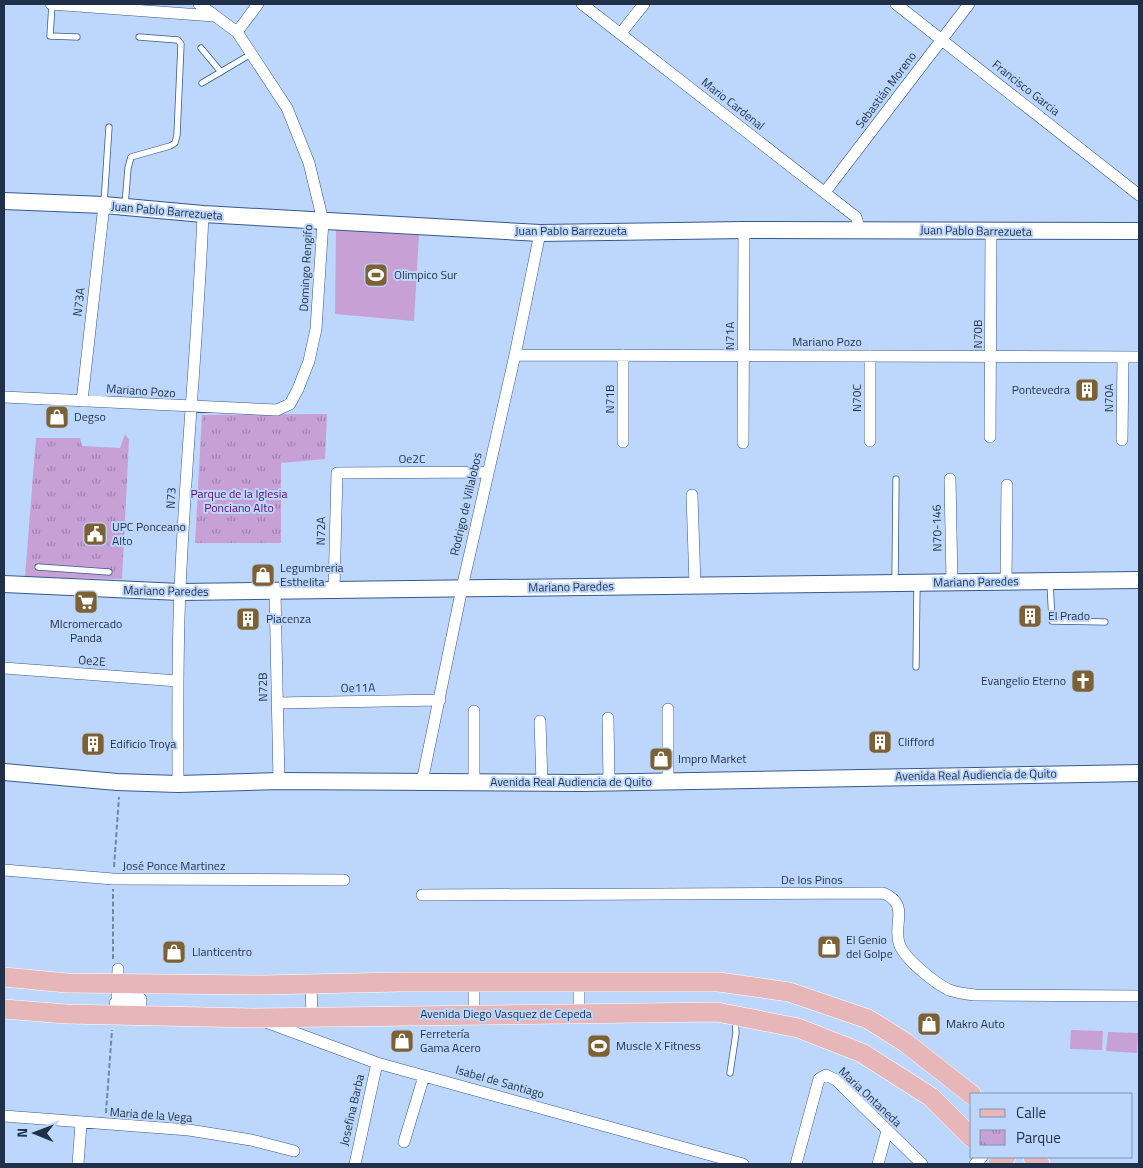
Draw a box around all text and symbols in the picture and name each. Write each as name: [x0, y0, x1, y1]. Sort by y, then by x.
street label: Sebastián Moreno: [850, 47, 921, 132]
street label: Francisco Garcia: [988, 55, 1064, 120]
street label: Mario Cardenal: [698, 73, 769, 134]
street label: Juan Pablo Barrezueta: [111, 196, 224, 225]
street label: Juan Pablo Barrezueta: [920, 220, 1032, 241]
street label: Juan Pablo Barrezueta: [515, 221, 627, 240]
street label: Domingo Rengifo: [294, 224, 317, 312]
sports icon: Olimpico Sur: [363, 262, 389, 288]
place label: Olimpico Sur: [394, 265, 457, 284]
street label: N73A: [67, 287, 90, 317]
street label: N70B: [968, 320, 987, 348]
street label: N71A: [720, 322, 739, 350]
street label: Mariano Pozo: [792, 332, 862, 351]
building icon: Pontevedra: [1074, 377, 1100, 403]
street label: Mariano Pozo: [106, 379, 176, 402]
place label: Pontevedra: [1012, 380, 1070, 399]
street label: N70C: [847, 383, 866, 412]
street label: N70A: [1099, 384, 1118, 412]
street label: N71B: [600, 385, 619, 413]
shop icon: Degso: [44, 404, 70, 430]
place label: Degso: [74, 407, 106, 426]
street label: Oe2C: [398, 449, 426, 468]
street label: Rodrigo de Villalobos: [444, 450, 487, 557]
park label: Parque de la Iglesia Ponciano Alto: [191, 484, 287, 517]
street label: N73: [160, 487, 181, 509]
street label: N70-146: [927, 504, 946, 552]
street label: N72A: [311, 516, 330, 546]
place label: UPC Ponceano Alto: [112, 517, 186, 550]
public building icon: UPC Ponceano Alto: [82, 521, 108, 547]
place label: Legumbreria Esthelita: [280, 558, 344, 591]
shop icon: Legumbreria Esthelita: [250, 562, 276, 588]
street label: Mariano Paredes: [933, 571, 1019, 592]
street label: Mariano Paredes: [528, 576, 614, 597]
street label: Mariano Paredes: [123, 580, 209, 601]
supermarket icon: MIcromercado Panda: [73, 589, 99, 615]
building icon: El Prado: [1017, 603, 1043, 629]
building icon: Piacenza: [235, 606, 261, 632]
place label: El Prado: [1048, 606, 1090, 625]
place label: Piacenza: [266, 609, 311, 628]
place label: MIcromercado Panda: [50, 614, 122, 647]
street label: Oe2E: [78, 650, 107, 671]
church icon: Evangelio Eterno: [1070, 668, 1096, 694]
place label: Evangelio Eterno: [981, 671, 1066, 690]
street label: N72B: [253, 672, 272, 702]
street label: Oe11A: [341, 678, 375, 697]
building icon: Clifford: [867, 729, 893, 755]
building icon: Edificio Troya: [80, 731, 106, 757]
place label: Clifford: [898, 732, 934, 751]
place label: Edificio Troya: [110, 734, 176, 753]
shop icon: Impro Market: [648, 746, 674, 772]
place label: Impro Market: [678, 749, 747, 768]
street label: Avenida Real Audiencia de Quito: [895, 764, 1057, 785]
street label: Avenida Real Audiencia de Quito: [490, 772, 652, 791]
street label: José Ponce Martinez: [123, 856, 225, 875]
street label: De los Pinos: [781, 870, 843, 889]
place label: El Genio del Golpe: [846, 930, 893, 963]
shop icon: El Genio del Golpe: [816, 934, 842, 960]
shop icon: Llanticentro: [161, 939, 187, 965]
place label: Llanticentro: [192, 942, 252, 961]
street label: Avenida Diego Vasquez de Cepeda: [420, 1004, 592, 1023]
shop icon: Makro Auto: [916, 1011, 942, 1037]
place label: Makro Auto: [946, 1014, 1005, 1033]
place label: Ferretería Gama Acero: [420, 1024, 481, 1057]
shop icon: Ferretería Gama Acero: [389, 1028, 415, 1054]
sports icon: Muscle X Fitness: [586, 1033, 612, 1059]
place label: Muscle X Fitness: [616, 1036, 701, 1055]
street label: Isabel de Santiago: [453, 1060, 547, 1103]
street label: Maria Ontaneda: [834, 1062, 906, 1131]
street label: Josefina Barba: [334, 1072, 369, 1148]
legend: [970, 1093, 1133, 1158]
text: Calle: [1016, 1101, 1046, 1124]
street label: Maria de la Vega: [109, 1102, 193, 1127]
north arrow: [10, 1108, 60, 1158]
text: Parque: [1016, 1126, 1061, 1149]
text: N: [11, 1128, 32, 1138]

